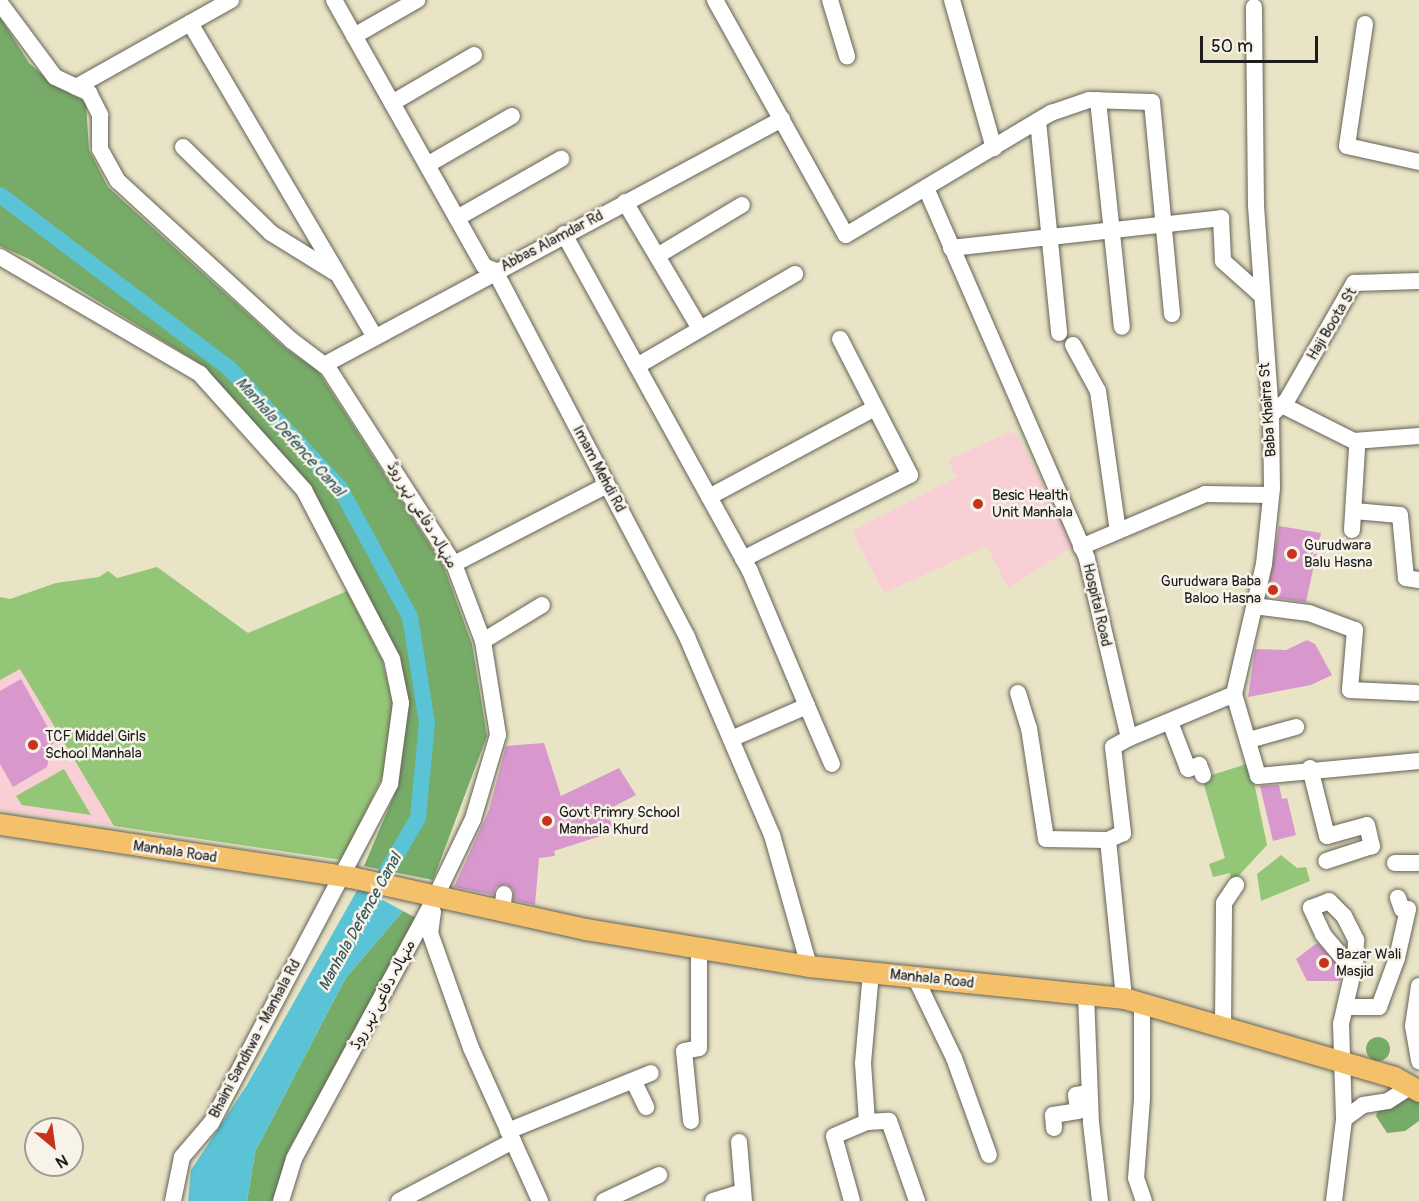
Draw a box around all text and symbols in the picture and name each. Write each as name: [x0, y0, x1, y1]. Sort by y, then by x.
scale bar: [1203, 24, 1322, 62]
text: 50 m: [1211, 35, 1253, 58]
street label: Abbas Alamdar Rd: [497, 206, 607, 276]
street label: Haji Boota St: [1303, 284, 1361, 364]
street label: Baba Khairra St: [1256, 362, 1280, 458]
water label: Manhala Defence Canal: [231, 373, 349, 501]
street label: Imam Mehdi Rd: [569, 423, 629, 515]
street label: منہالہ دفاعی نہر روڈ: [383, 458, 461, 572]
place label: Besic Health Unit Manhala: [992, 486, 1073, 521]
marker: Besic Health Unit Manhala: [969, 495, 987, 513]
place label: Gurudwara Balu Hasna: [1304, 536, 1372, 571]
marker: Gurudwara Balu Hasna: [1285, 547, 1299, 561]
street label: Hospital Road: [1079, 562, 1115, 648]
place label: Gurudwara Baba Baloo Hasna: [1161, 572, 1261, 607]
marker: Gurudwara Baba Baloo Hasna: [1266, 583, 1280, 597]
place label: TCF Middel Girls School Manhala: [45, 727, 146, 762]
marker: TCF Middel Girls School Manhala: [26, 738, 40, 752]
place label: Govt Primry School Manhala Khurd: [559, 803, 680, 838]
marker: Govt Primry School Manhala Khurd: [540, 814, 554, 828]
street label: Manhala Road: [132, 837, 218, 867]
water label: Manhala Defence Canal: [314, 850, 406, 994]
street label: منہالہ دفاعی نہر روڈ: [347, 937, 419, 1053]
place label: Bazar Wali Masjid: [1336, 945, 1401, 980]
marker: Bazar Wali Masjid: [1317, 956, 1331, 970]
street label: Bhaini Sandhwa - Manhala Rd: [205, 957, 305, 1121]
street label: Manhala Road: [889, 966, 975, 992]
north arrow: [24, 1117, 84, 1177]
text: N: [52, 1150, 71, 1172]

